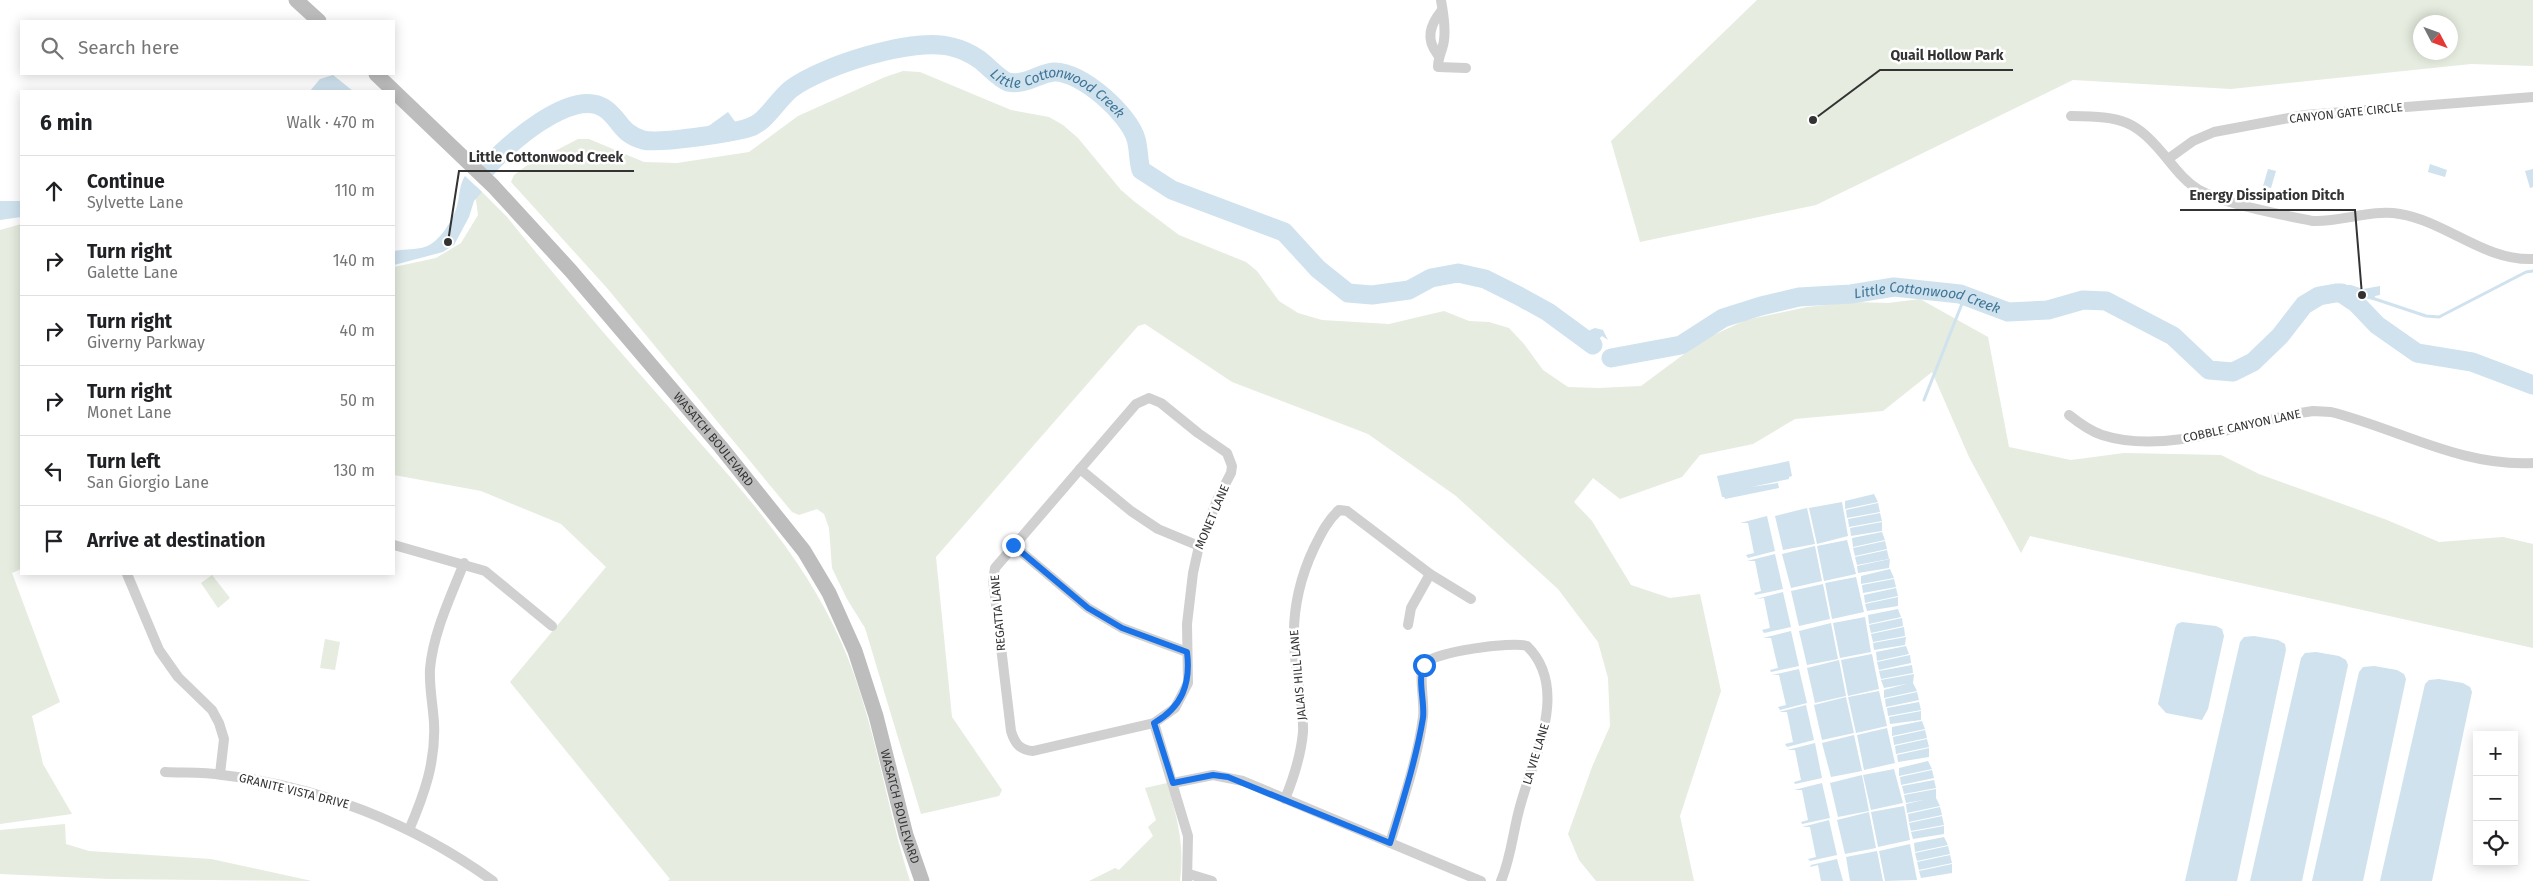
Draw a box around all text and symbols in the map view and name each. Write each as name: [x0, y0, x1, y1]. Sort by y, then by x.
north arrow: [2413, 15, 2458, 60]
search box: [20, 20, 395, 75]
icon: search: [38, 34, 66, 62]
text: Search here: [78, 36, 179, 59]
callout: Quail Hollow Park: [1880, 41, 2013, 70]
text: Quail Hollow Park: [1890, 47, 2004, 64]
water label: Little Cottonwood Creek: [987, 63, 1129, 121]
street label: CANYON GATE CIRCLE: [2289, 100, 2403, 126]
text: 6 min: [40, 110, 93, 136]
text: Walk · 470 m: [287, 113, 375, 132]
callout: Little Cottonwood Creek: [459, 142, 634, 171]
text: Little Cottonwood Creek: [469, 149, 624, 166]
text: Continue: [87, 170, 165, 193]
icon: ahead: [40, 177, 68, 205]
text: 110 m: [334, 181, 375, 200]
callout: Energy Dissipation Ditch: [2180, 181, 2355, 210]
text: Energy Dissipation Ditch: [2189, 187, 2345, 204]
text: Sylvette Lane: [87, 193, 183, 212]
text: Turn right: [87, 240, 172, 263]
icon: right: [40, 247, 68, 275]
text: 140 m: [333, 251, 375, 270]
text: Galette Lane: [87, 263, 178, 282]
water label: Little Cottonwood Creek: [1853, 278, 2003, 317]
text: Turn right: [87, 310, 172, 333]
icon: right: [40, 317, 68, 345]
text: 40 m: [340, 321, 375, 340]
text: Giverny Parkway: [87, 333, 205, 352]
text: Turn right: [87, 380, 172, 403]
icon: right: [40, 387, 68, 415]
street label: WASATCH BOULEVARD: [671, 390, 757, 489]
text: 50 m: [340, 391, 375, 410]
text: Monet Lane: [87, 403, 172, 422]
street label: COBBLE CANYON LANE: [2182, 407, 2302, 445]
text: Turn left: [87, 450, 161, 473]
icon: left: [40, 457, 68, 485]
text: 130 m: [333, 461, 375, 480]
text: San Giorgio Lane: [87, 473, 209, 492]
street label: MONET LANE: [1192, 483, 1232, 551]
icon: arrive: [40, 527, 68, 555]
text: Arrive at destination: [87, 529, 266, 552]
route end: [1002, 534, 1025, 557]
street label: REGATTA LANE: [988, 574, 1008, 652]
street label: JALAIS HILL LANE: [1287, 629, 1309, 721]
route start: [1413, 654, 1436, 677]
street label: LA VIE LANE: [1520, 722, 1552, 786]
map controls: [2473, 731, 2518, 866]
button: +: [2473, 731, 2518, 776]
street label: WASATCH BOULEVARD: [878, 748, 922, 866]
street label: GRANITE VISTA DRIVE: [237, 771, 351, 811]
button: −: [2473, 776, 2518, 821]
button: locate: [2473, 821, 2518, 866]

